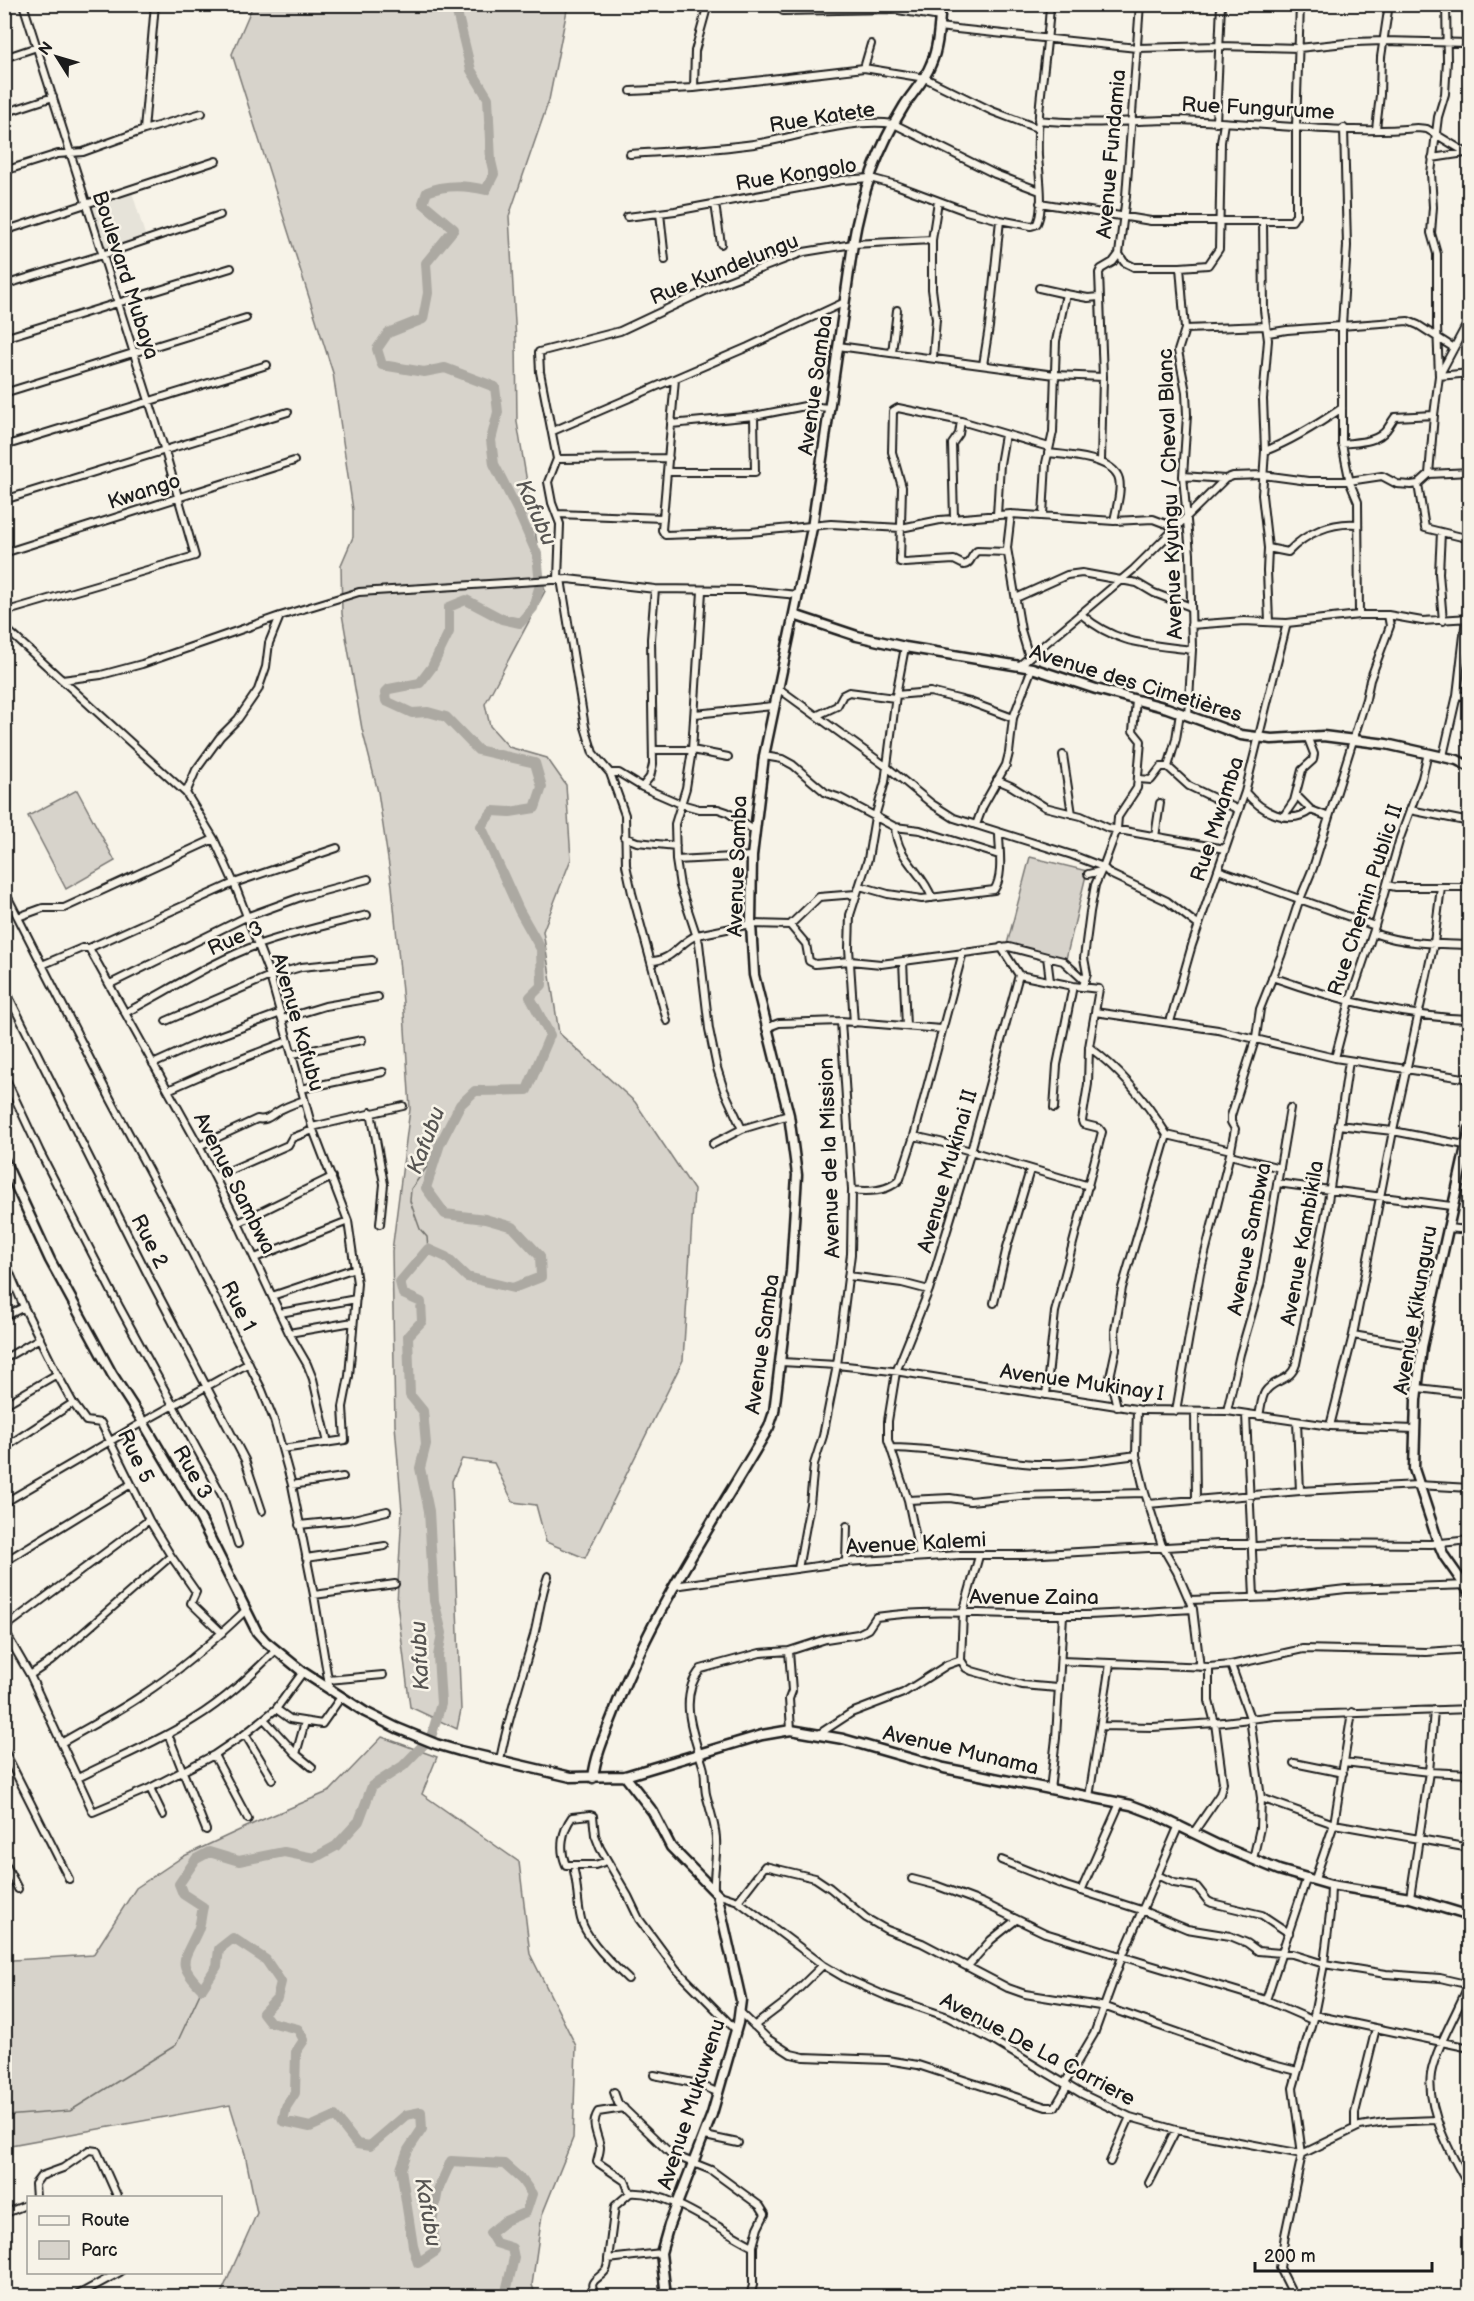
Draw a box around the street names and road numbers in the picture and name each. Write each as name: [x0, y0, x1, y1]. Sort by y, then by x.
street label: Avenue Fundamia: [1092, 68, 1131, 240]
street label: Rue Fungurume: [1181, 92, 1335, 125]
street label: Rue Katete: [768, 97, 877, 138]
street label: Rue Kongolo: [734, 153, 859, 196]
street label: Boulevard Mubaya: [87, 188, 165, 363]
street label: Rue Kundelungu: [646, 228, 802, 311]
street label: Avenue Samba: [793, 313, 838, 457]
street label: Avenue Kyungu / Cheval Blanc: [1153, 348, 1188, 640]
street label: Kwango: [105, 468, 184, 515]
street label: Avenue des Cimetières: [1027, 639, 1245, 728]
street label: Rue Mwamba: [1186, 753, 1249, 885]
street label: Avenue Samba: [723, 795, 752, 937]
street label: Rue Chemin Public II: [1323, 801, 1408, 999]
street label: Rue 3: [204, 915, 267, 962]
street label: Avenue Kafubu: [266, 950, 329, 1094]
street label: Avenue de la Mission: [814, 1057, 845, 1259]
street label: Avenue Mukinai II: [912, 1087, 983, 1256]
street label: Avenue Sambwa: [188, 1108, 281, 1258]
street label: Avenue Kambikila: [1276, 1159, 1329, 1328]
street label: Avenue Sambwa: [1222, 1160, 1277, 1318]
street label: Rue 2: [125, 1210, 174, 1273]
street label: Avenue Kikunguru: [1388, 1224, 1443, 1397]
street label: Avenue Samba: [740, 1272, 785, 1416]
street label: Rue 1: [215, 1277, 262, 1335]
street label: Avenue Mukinay I: [998, 1359, 1165, 1406]
street label: Rue 5: [112, 1425, 159, 1487]
street label: Rue 3: [167, 1441, 218, 1503]
street label: Avenue Kalemi: [845, 1527, 987, 1560]
street label: Avenue Zaina: [969, 1585, 1099, 1610]
street label: Avenue Munama: [881, 1720, 1041, 1781]
street label: Avenue De La Carriere: [936, 1987, 1140, 2111]
street label: Avenue Mukuwenu: [652, 2016, 731, 2193]

